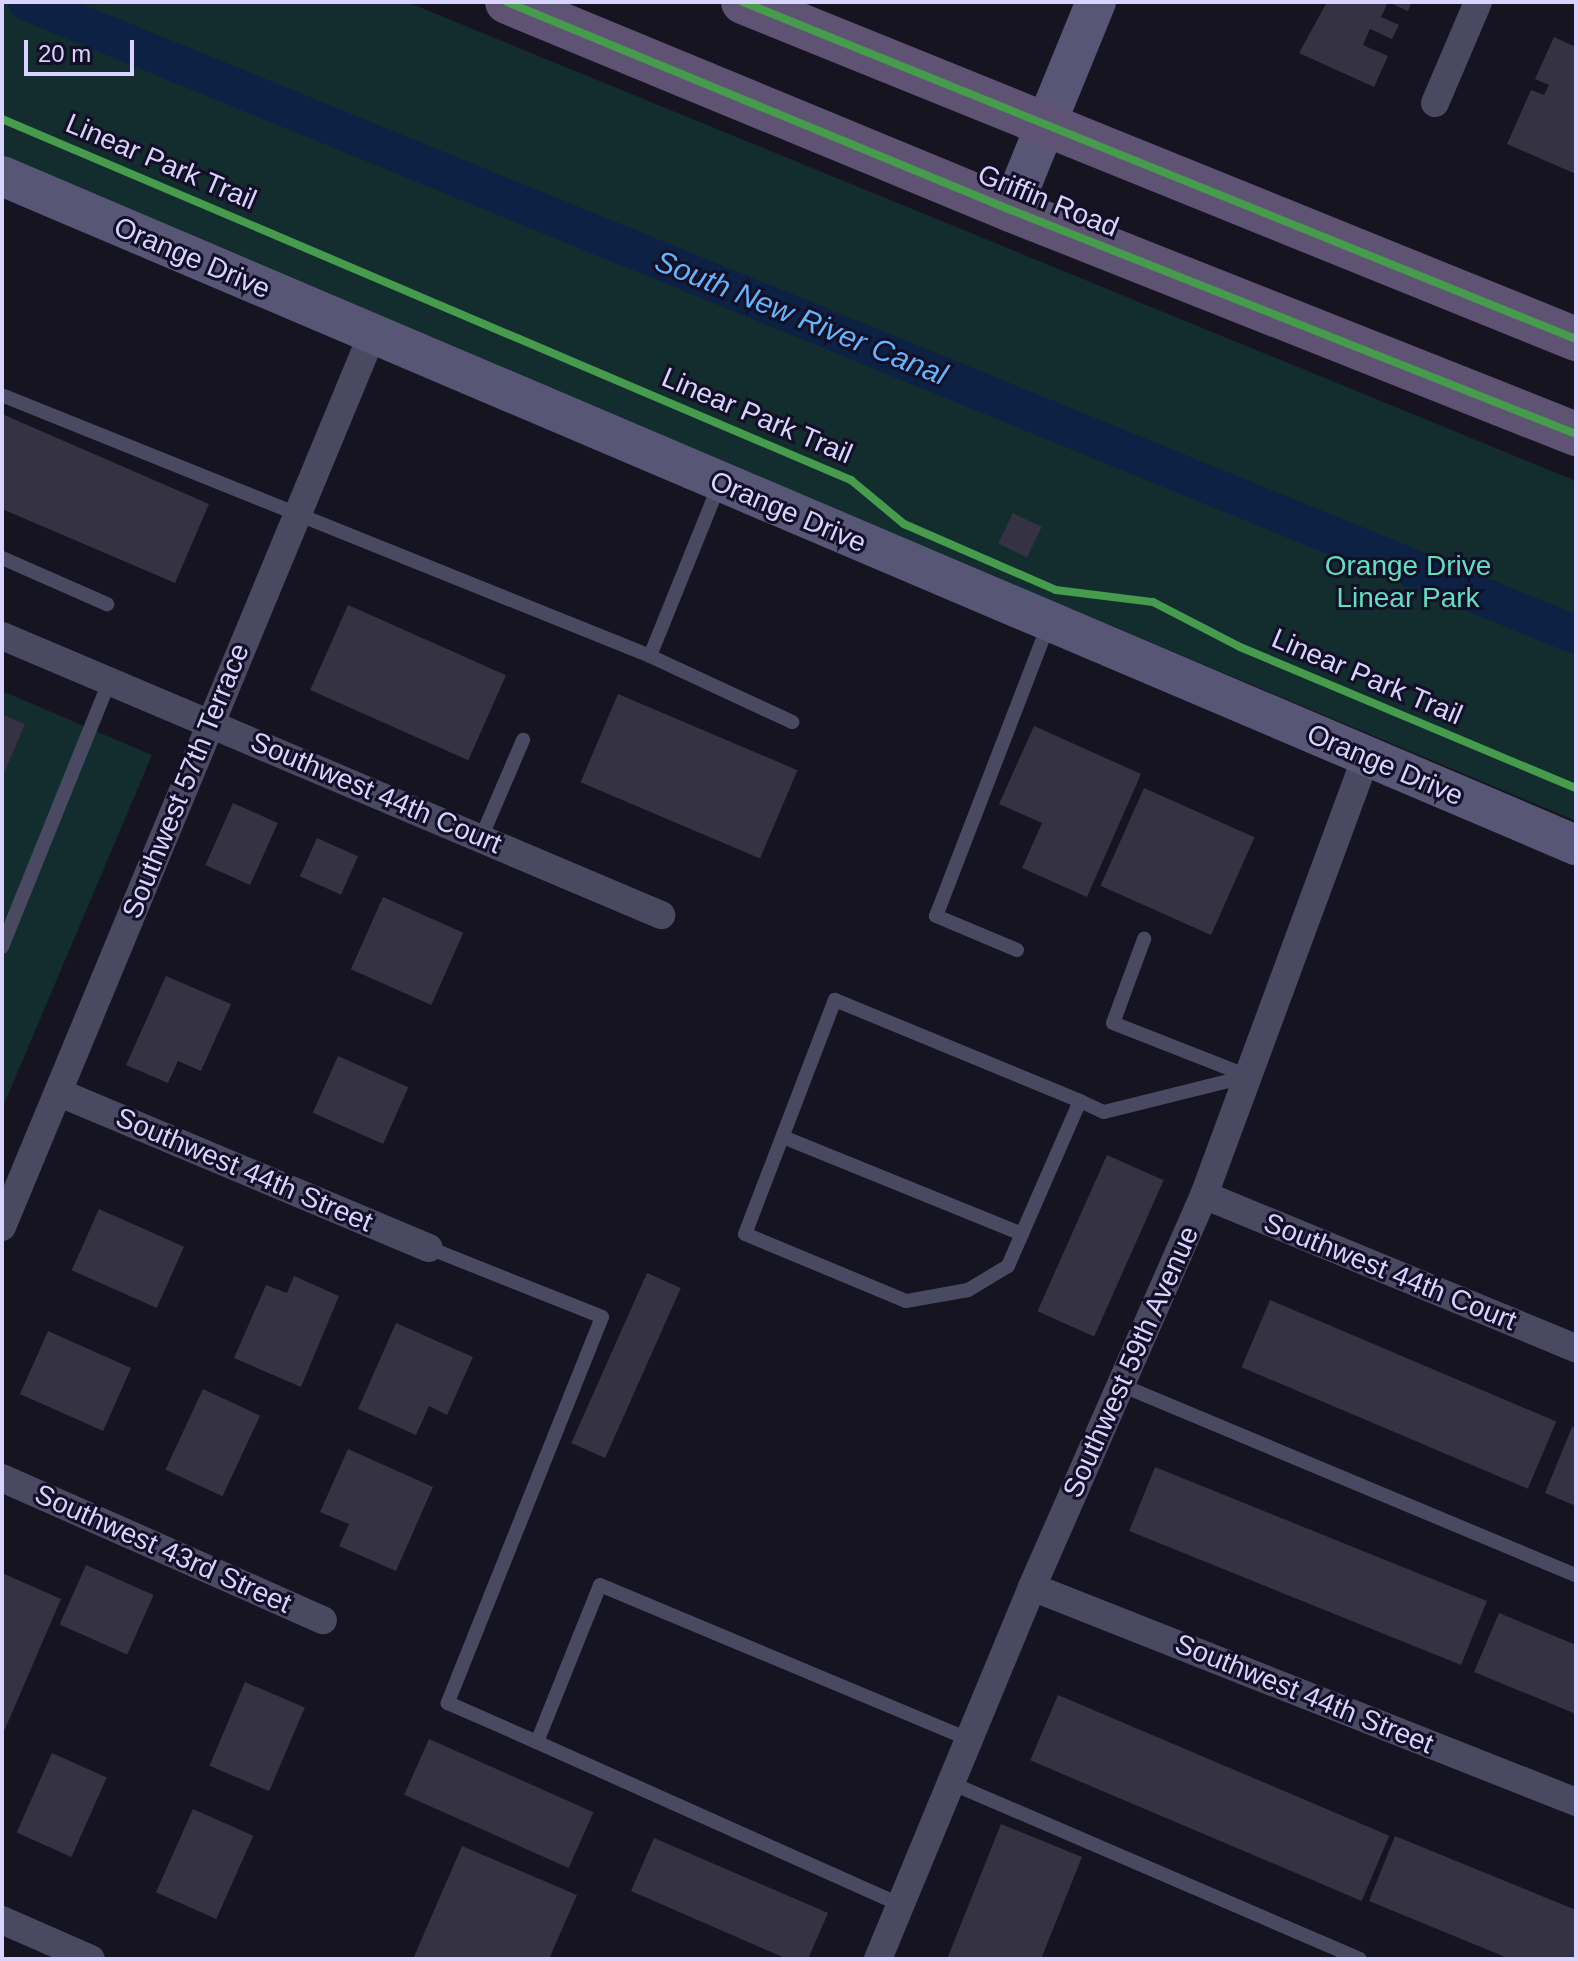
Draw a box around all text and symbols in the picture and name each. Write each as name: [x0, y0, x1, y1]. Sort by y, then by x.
scale bar: [28, 24, 138, 74]
text: 20 m: [38, 40, 91, 67]
street label: Linear Park Trail: [60, 107, 262, 217]
street label: Griffin Road: [973, 158, 1123, 244]
street label: Orange Drive: [109, 210, 275, 306]
water label: South New River Canal: [650, 243, 952, 393]
street label: Linear Park Trail: [656, 361, 858, 471]
street label: Orange Drive: [705, 464, 871, 560]
park label: Orange Drive Linear Park: [1325, 549, 1491, 615]
street label: Linear Park Trail: [1266, 622, 1468, 732]
street label: Southwest 57th Terrace: [115, 638, 257, 924]
street label: Orange Drive: [1302, 717, 1468, 813]
street label: Southwest 44th Court: [246, 725, 506, 861]
street label: Southwest 44th Street: [111, 1101, 377, 1239]
street label: Southwest 44th Court: [1259, 1206, 1521, 1338]
street label: Southwest 59th Avenue: [1056, 1220, 1206, 1504]
street label: Southwest 43rd Street: [30, 1477, 296, 1621]
street label: Southwest 44th Street: [1170, 1627, 1438, 1761]

